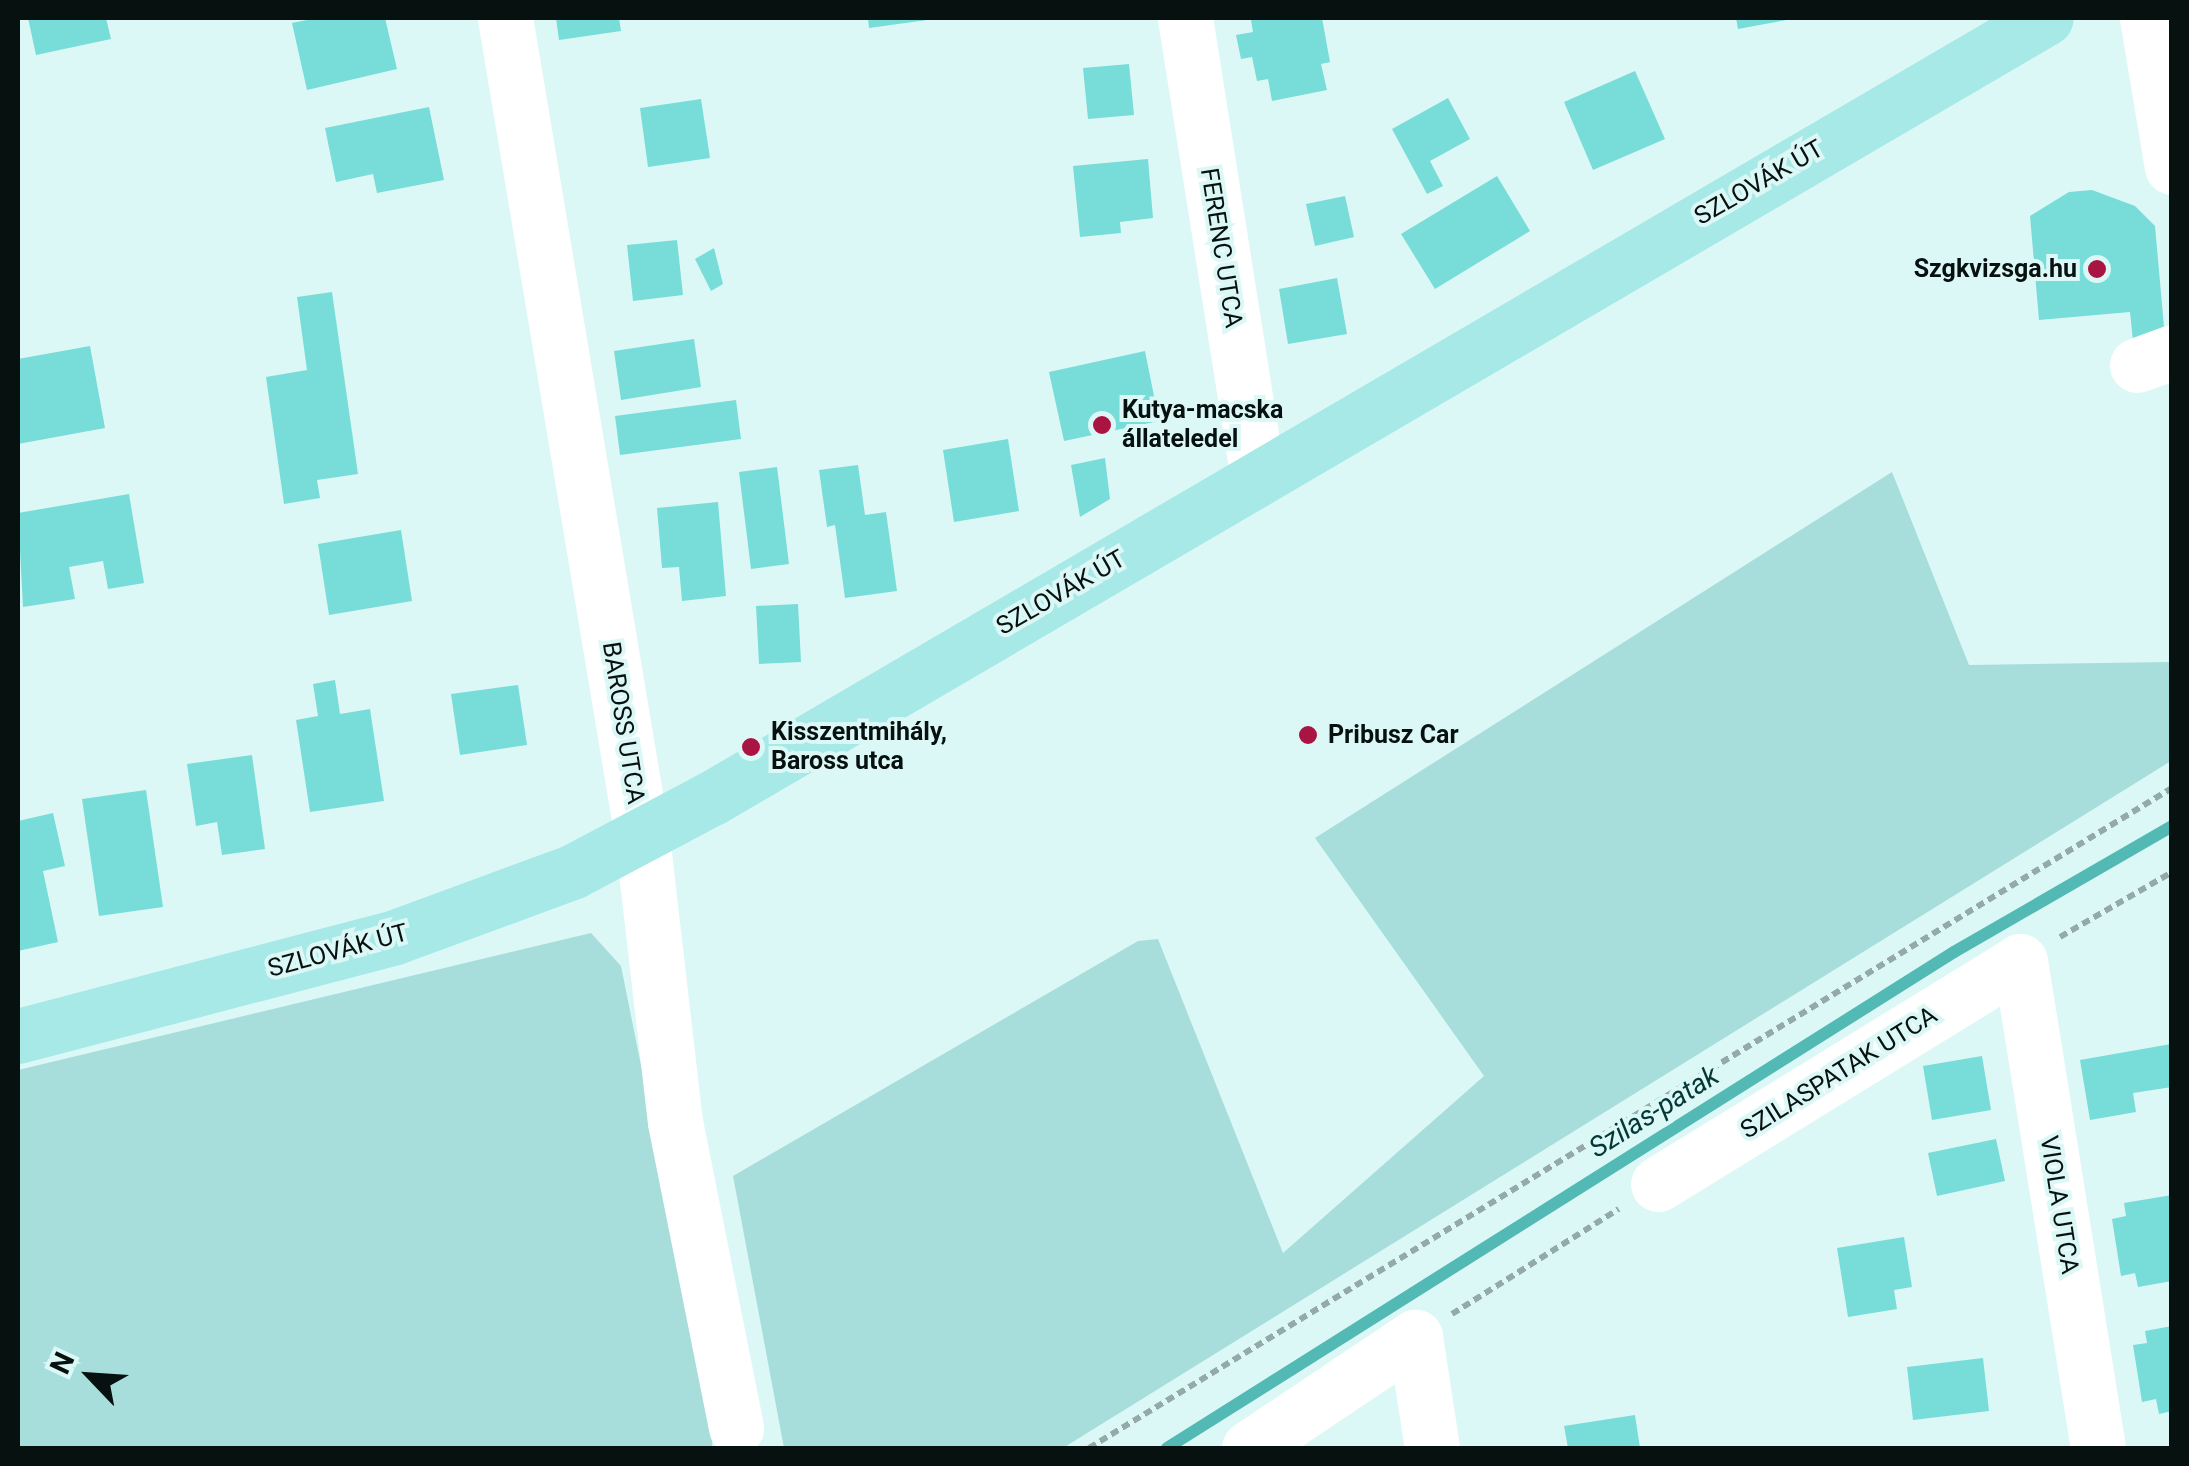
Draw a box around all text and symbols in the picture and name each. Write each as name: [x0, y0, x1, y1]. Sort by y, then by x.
street label: SZLOVÁK ÚT: [1689, 134, 1829, 232]
street label: FERENC UTCA: [1194, 166, 1248, 330]
place label: Szgkvizsga.hu: [1914, 254, 2077, 284]
marker: Szgkvizsga.hu: [2086, 258, 2108, 280]
place label: Kutya-macska állateledel: [1122, 396, 1283, 455]
marker: Kutya-macska állateledel: [1091, 414, 1113, 436]
street label: SZLOVÁK ÚT: [991, 544, 1131, 642]
street label: BAROSS UTCA: [595, 640, 651, 806]
place label: Kisszentmihály, Baross utca: [771, 718, 947, 777]
place label: Pribusz Car: [1328, 720, 1459, 750]
marker: Pribusz Car: [1297, 724, 1319, 746]
marker: Kisszentmihály, Baross utca: [740, 736, 762, 758]
street label: SZLOVÁK ÚT: [265, 918, 411, 984]
street label: SZILASPATAK UTCA: [1735, 1000, 1943, 1146]
water label: Szilas-patak: [1583, 1059, 1725, 1165]
street label: VIOLA UTCA: [2033, 1134, 2085, 1276]
north arrow: [40, 1326, 140, 1426]
text: N: [43, 1347, 81, 1379]

